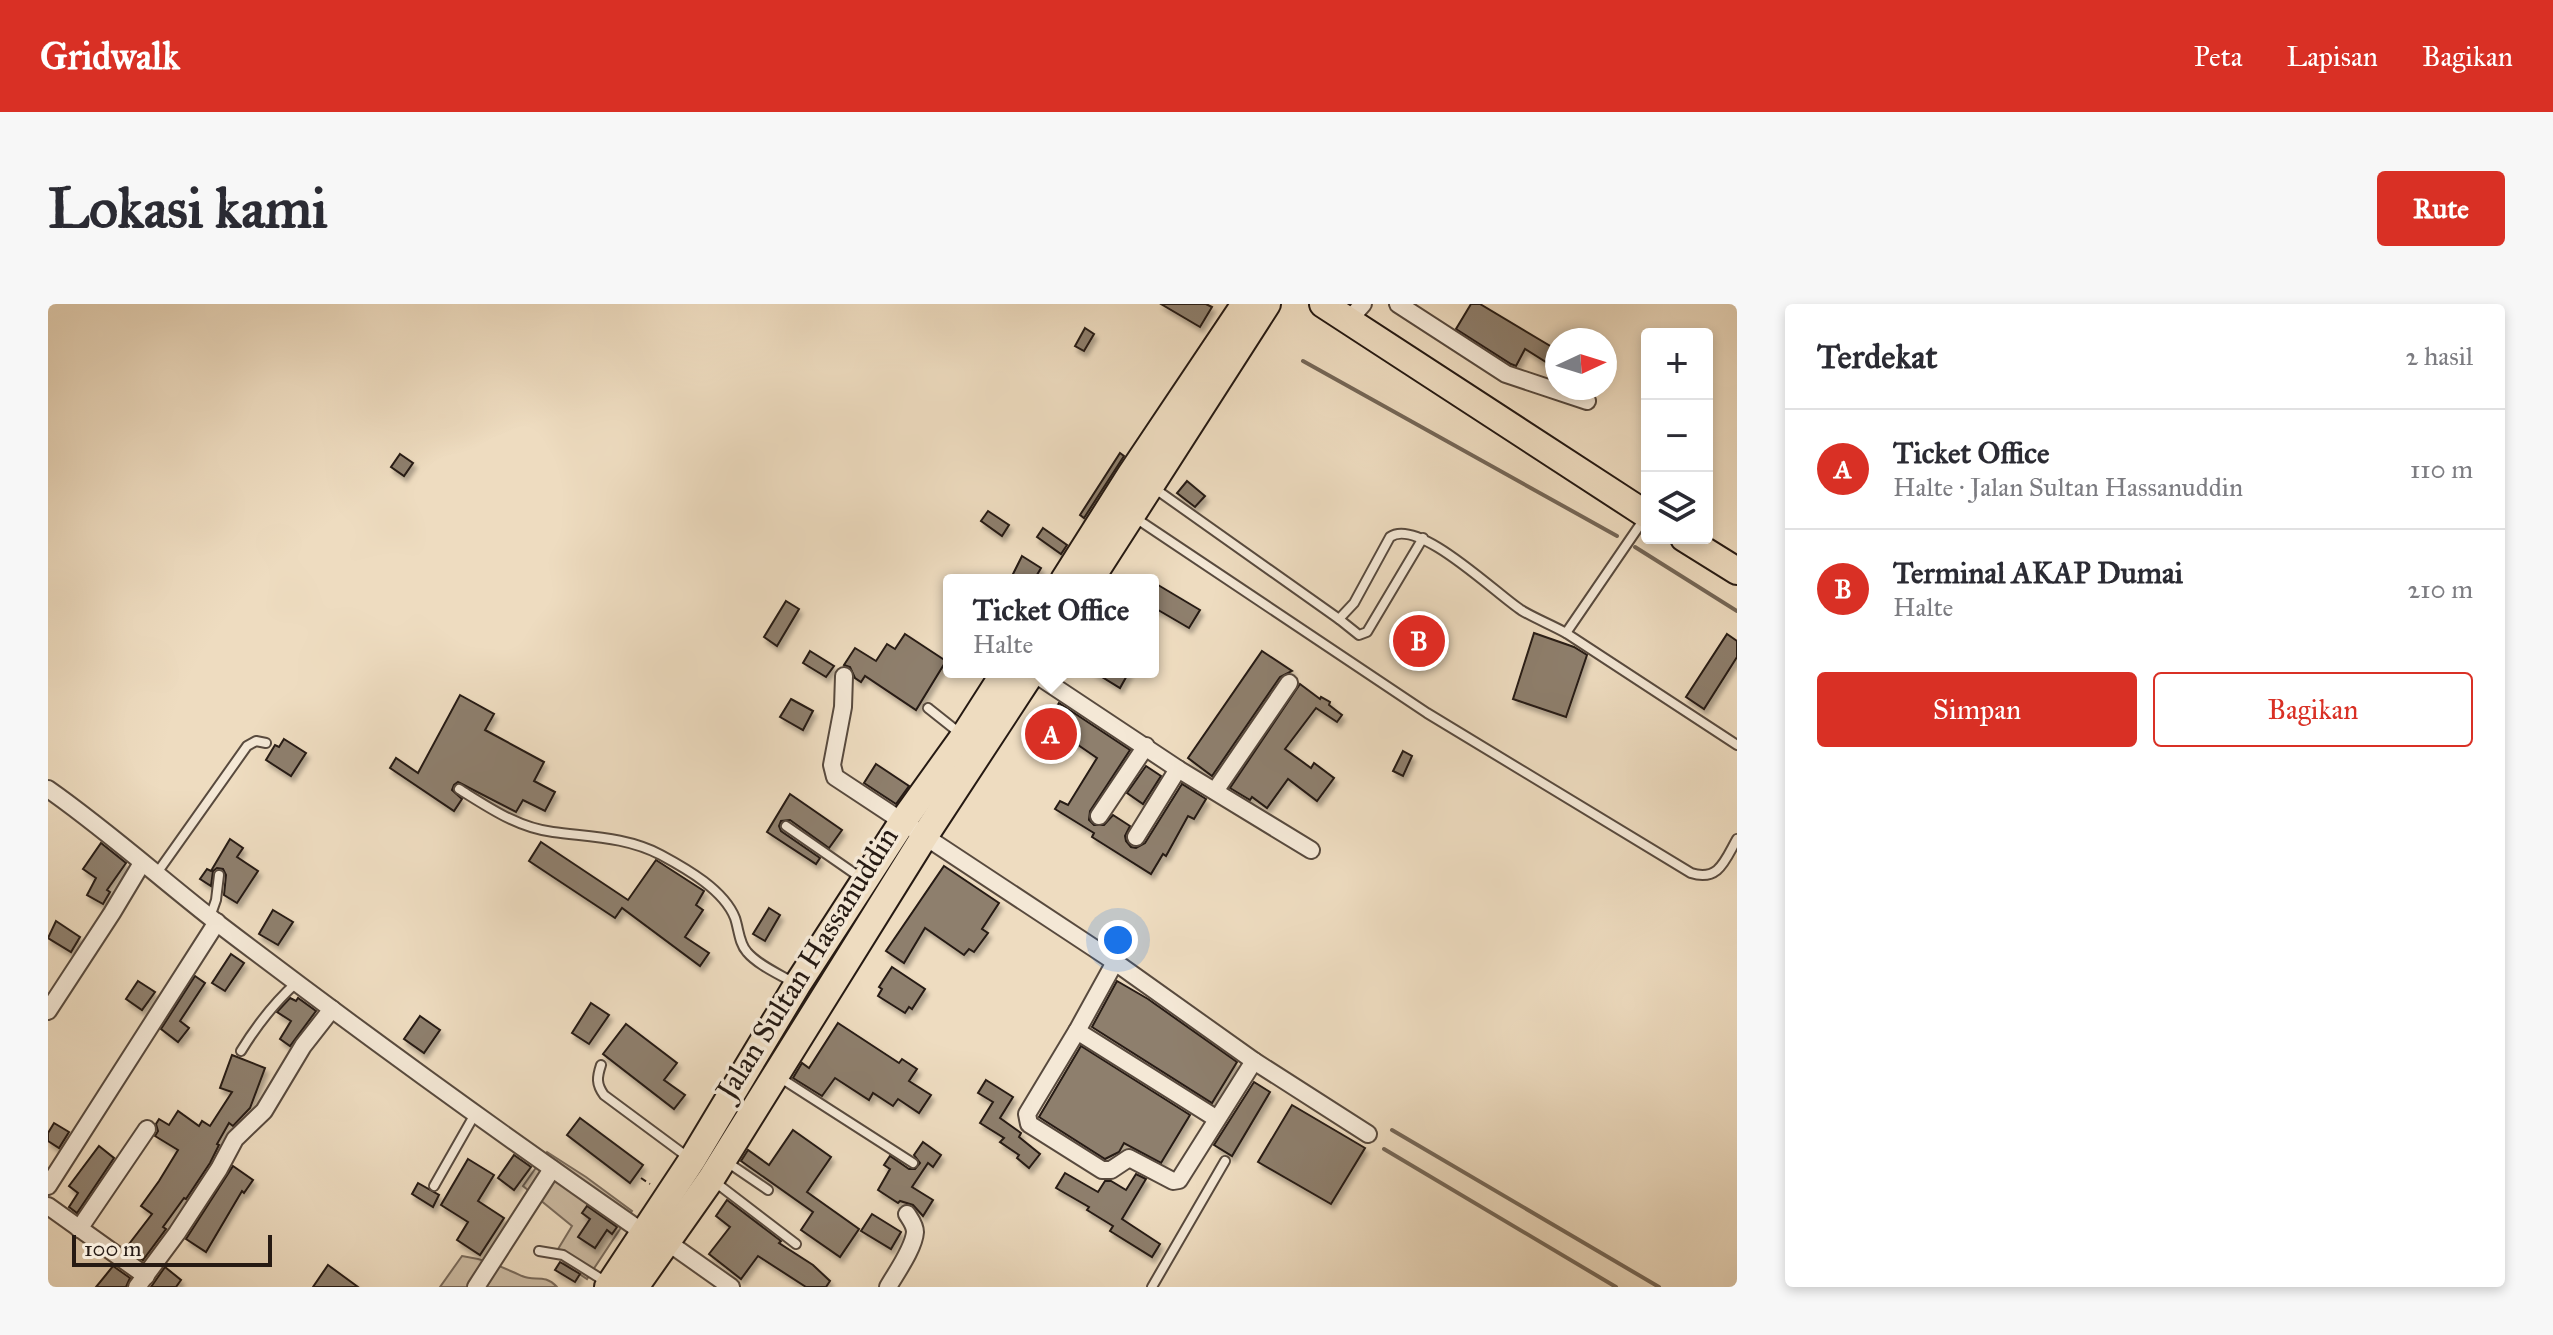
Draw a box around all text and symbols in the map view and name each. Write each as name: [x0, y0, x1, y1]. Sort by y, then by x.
text: Gridwalk: [40, 33, 180, 79]
text: Peta: [2194, 39, 2243, 74]
text: Lapisan: [2287, 39, 2378, 74]
text: Bagikan: [2422, 39, 2513, 74]
button: Rute: [2377, 171, 2505, 246]
text: Lokasi kami: [48, 174, 327, 242]
north arrow: [1545, 328, 1617, 400]
map controls: [1641, 328, 1713, 544]
button: +: [1641, 328, 1713, 400]
text: Terdekat: [1817, 336, 1938, 377]
text: 2 hasil: [2405, 340, 2473, 372]
button: −: [1641, 400, 1713, 472]
text: Ticket Office: [1893, 435, 2049, 471]
text: A: [1834, 453, 1852, 485]
text: 110 m: [2410, 453, 2473, 485]
text: Halte · Jalan Sultan Hassanuddin: [1893, 471, 2243, 503]
button: layers: [1641, 472, 1713, 544]
text: Terminal AKAP Dumai: [1893, 555, 2183, 591]
text: B: [1834, 573, 1852, 605]
text: 210 m: [2407, 573, 2473, 605]
popup: [943, 574, 1159, 678]
text: Halte: [1893, 591, 1953, 623]
text: Ticket Office: [973, 592, 1129, 628]
pin: B: [1393, 611, 1445, 671]
text: Halte: [973, 628, 1033, 660]
button: Simpan: [1817, 672, 2137, 747]
button: Bagikan: [2153, 672, 2473, 747]
pin: A: [1025, 704, 1077, 764]
street label: Jalan Sultan Hassanuddin: [707, 820, 906, 1108]
your location: [1098, 920, 1138, 960]
scale bar: [72, 1231, 272, 1267]
text: 100 m: [84, 1235, 141, 1262]

